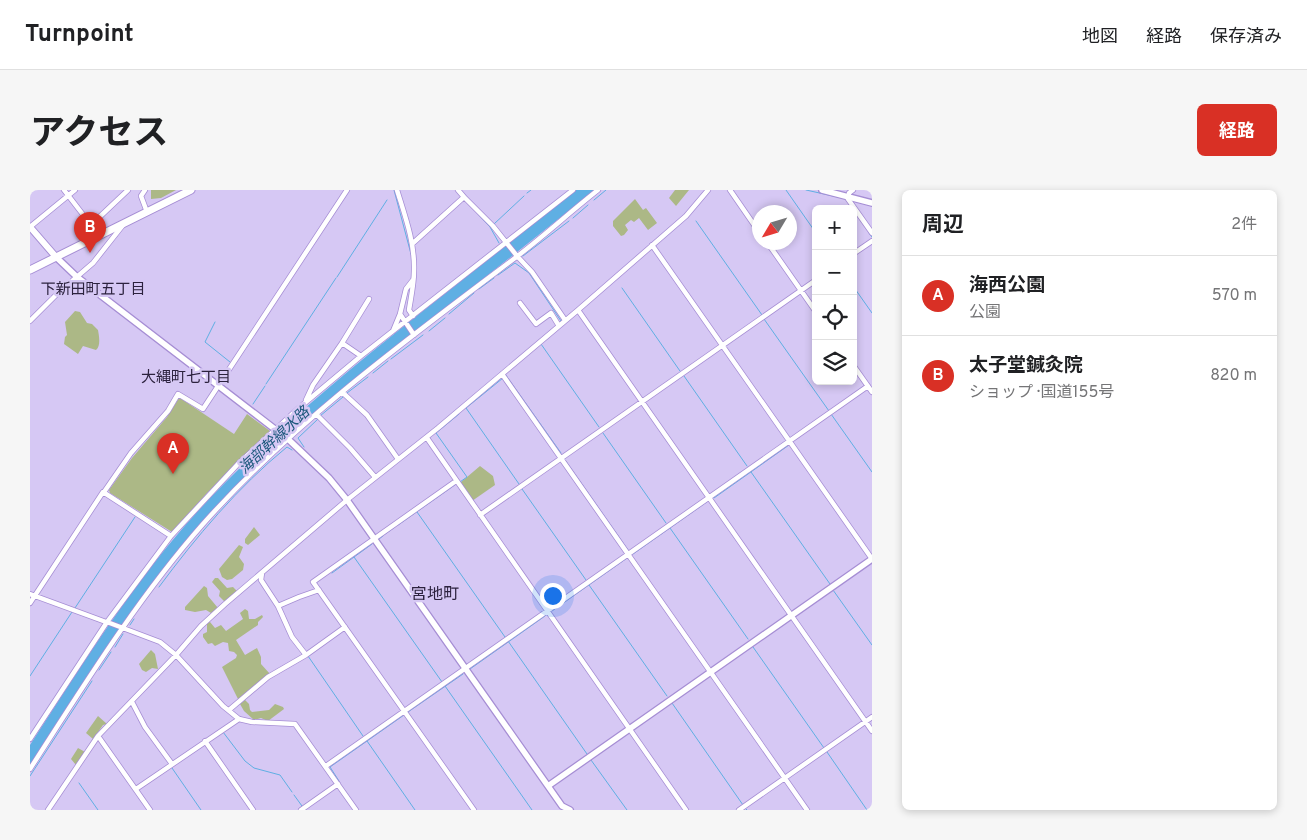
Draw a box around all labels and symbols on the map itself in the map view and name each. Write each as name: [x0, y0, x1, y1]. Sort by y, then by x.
north arrow: [752, 205, 797, 250]
pin: B: [74, 212, 106, 253]
district label: 下新田町五丁目: [40, 281, 146, 300]
district label: 大縄町七丁目: [141, 369, 231, 388]
water label: 海部幹線水路: [236, 402, 316, 479]
pin: A: [157, 433, 189, 474]
your location: [540, 583, 566, 609]
district label: 宮地町: [411, 585, 459, 605]

